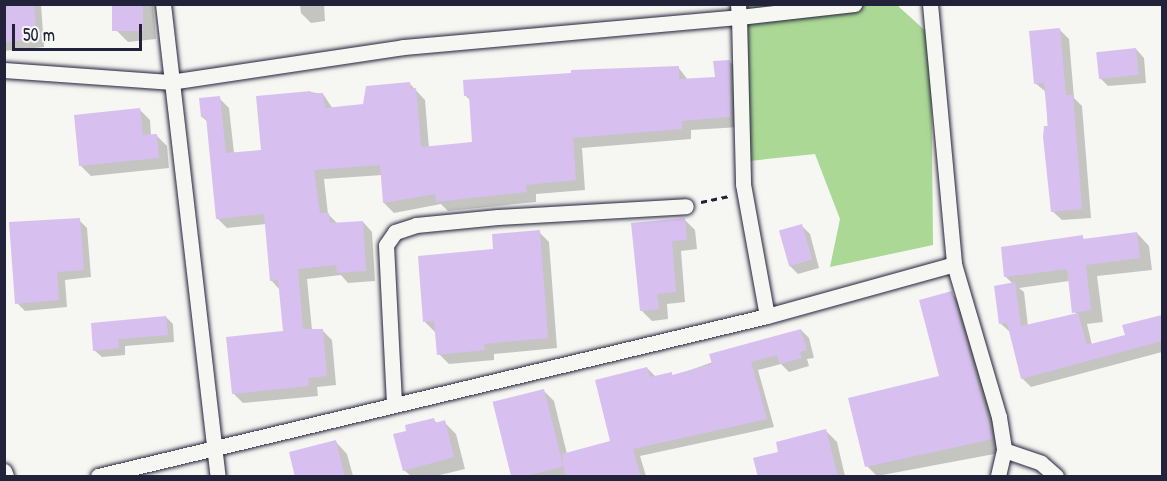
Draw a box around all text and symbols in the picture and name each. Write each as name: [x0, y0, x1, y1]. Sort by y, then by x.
scale bar: [15, 12, 146, 50]
text: 50 m: [23, 22, 55, 47]

